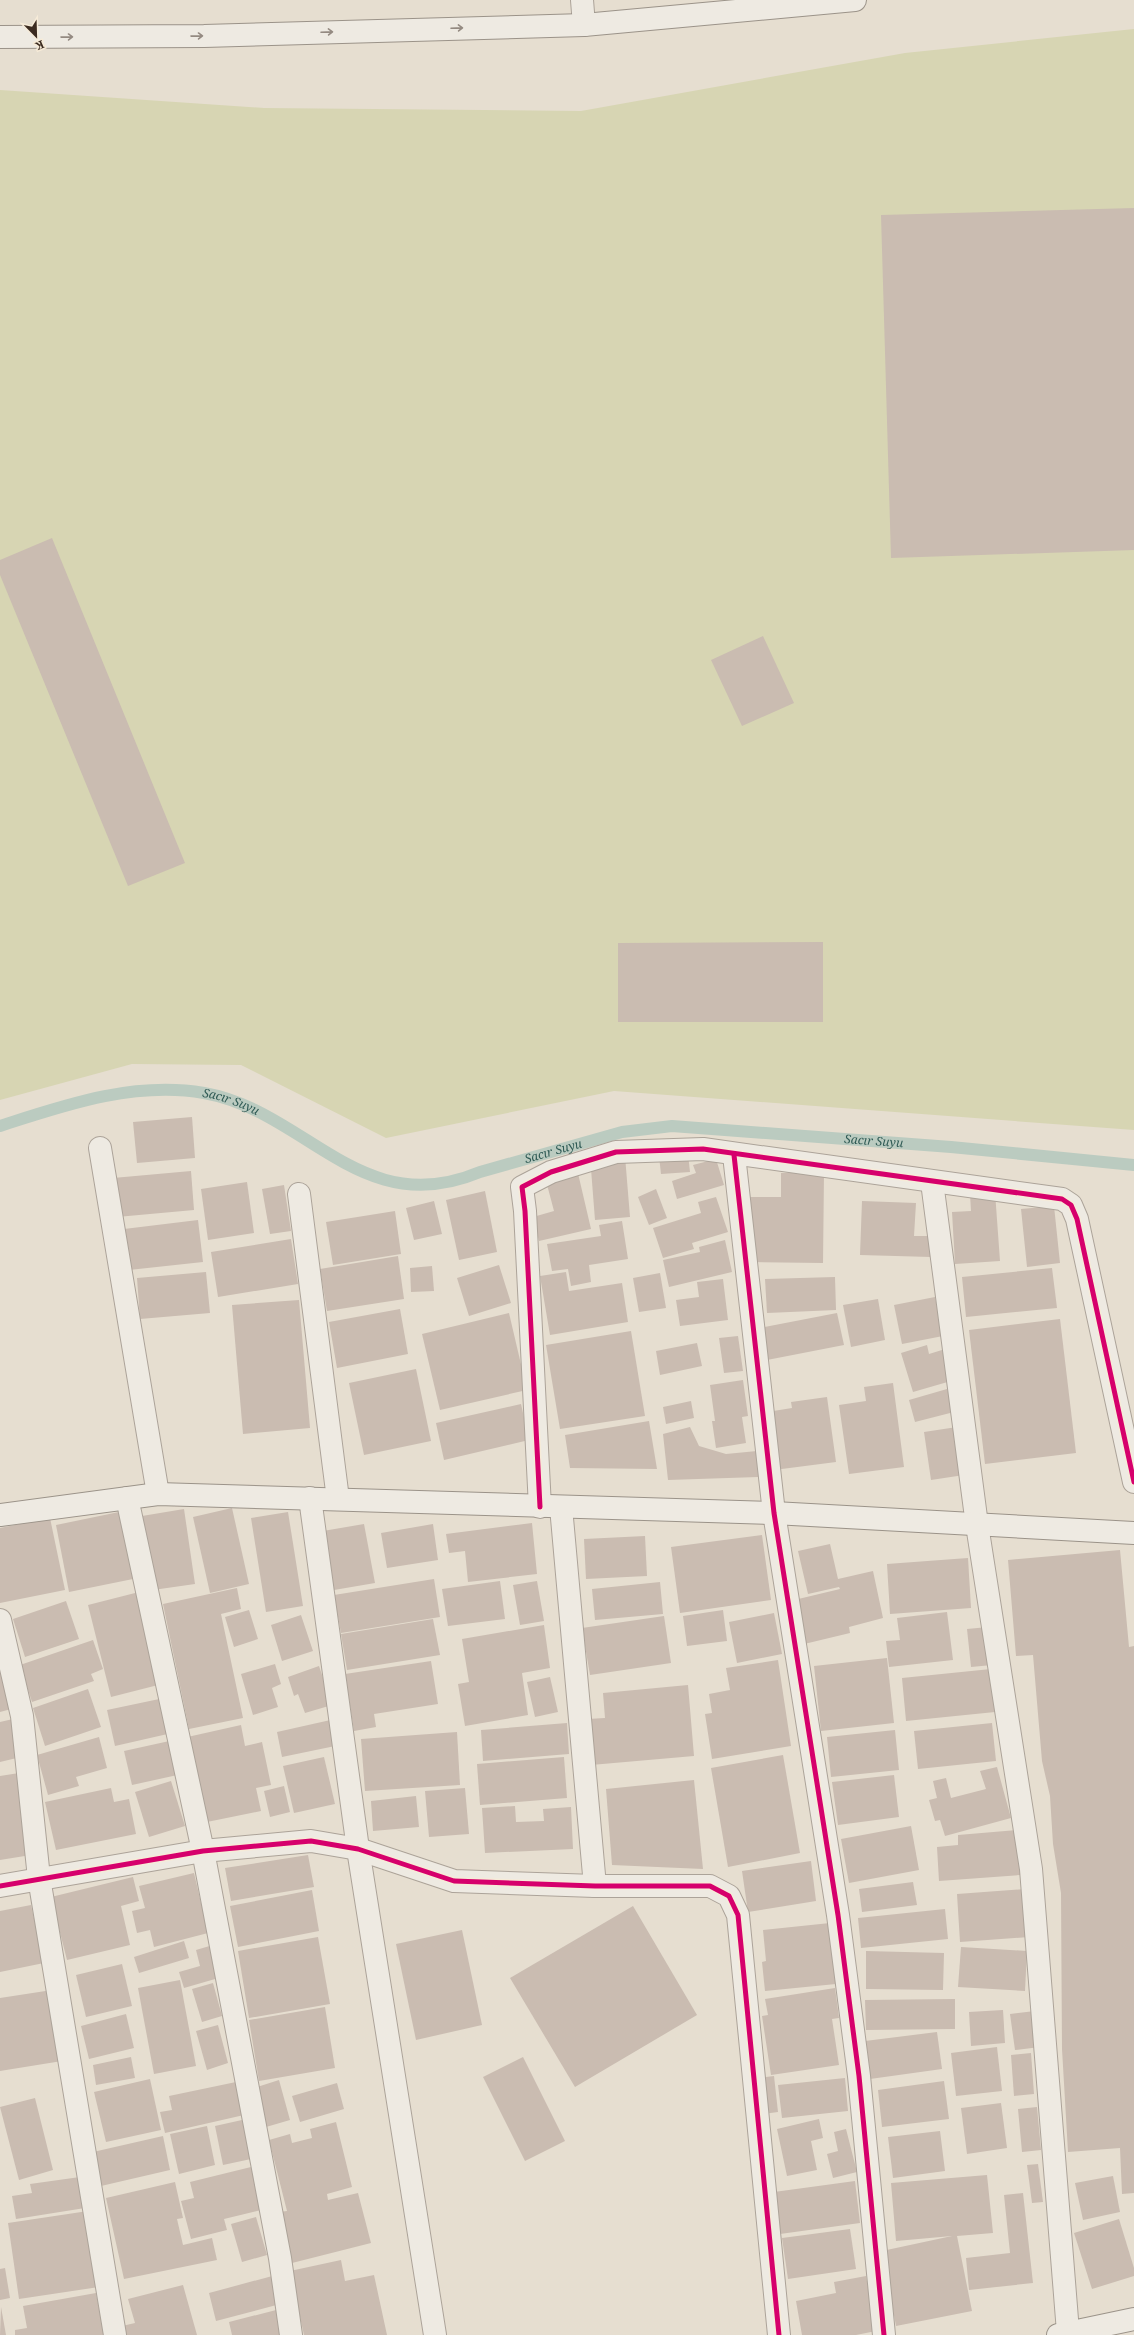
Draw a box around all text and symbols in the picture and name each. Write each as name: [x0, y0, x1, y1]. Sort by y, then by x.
north arrow: [16, 16, 56, 56]
one-way arrow: [450, 24, 463, 32]
one-way arrow: [320, 28, 333, 36]
one-way arrow: [190, 32, 203, 40]
one-way arrow: [60, 33, 73, 41]
text: K: [33, 37, 47, 55]
water label: Sacır Suyu: [201, 1084, 262, 1119]
water label: Sacır Suyu: [844, 1130, 904, 1151]
water label: Sacır Suyu: [522, 1135, 584, 1167]

